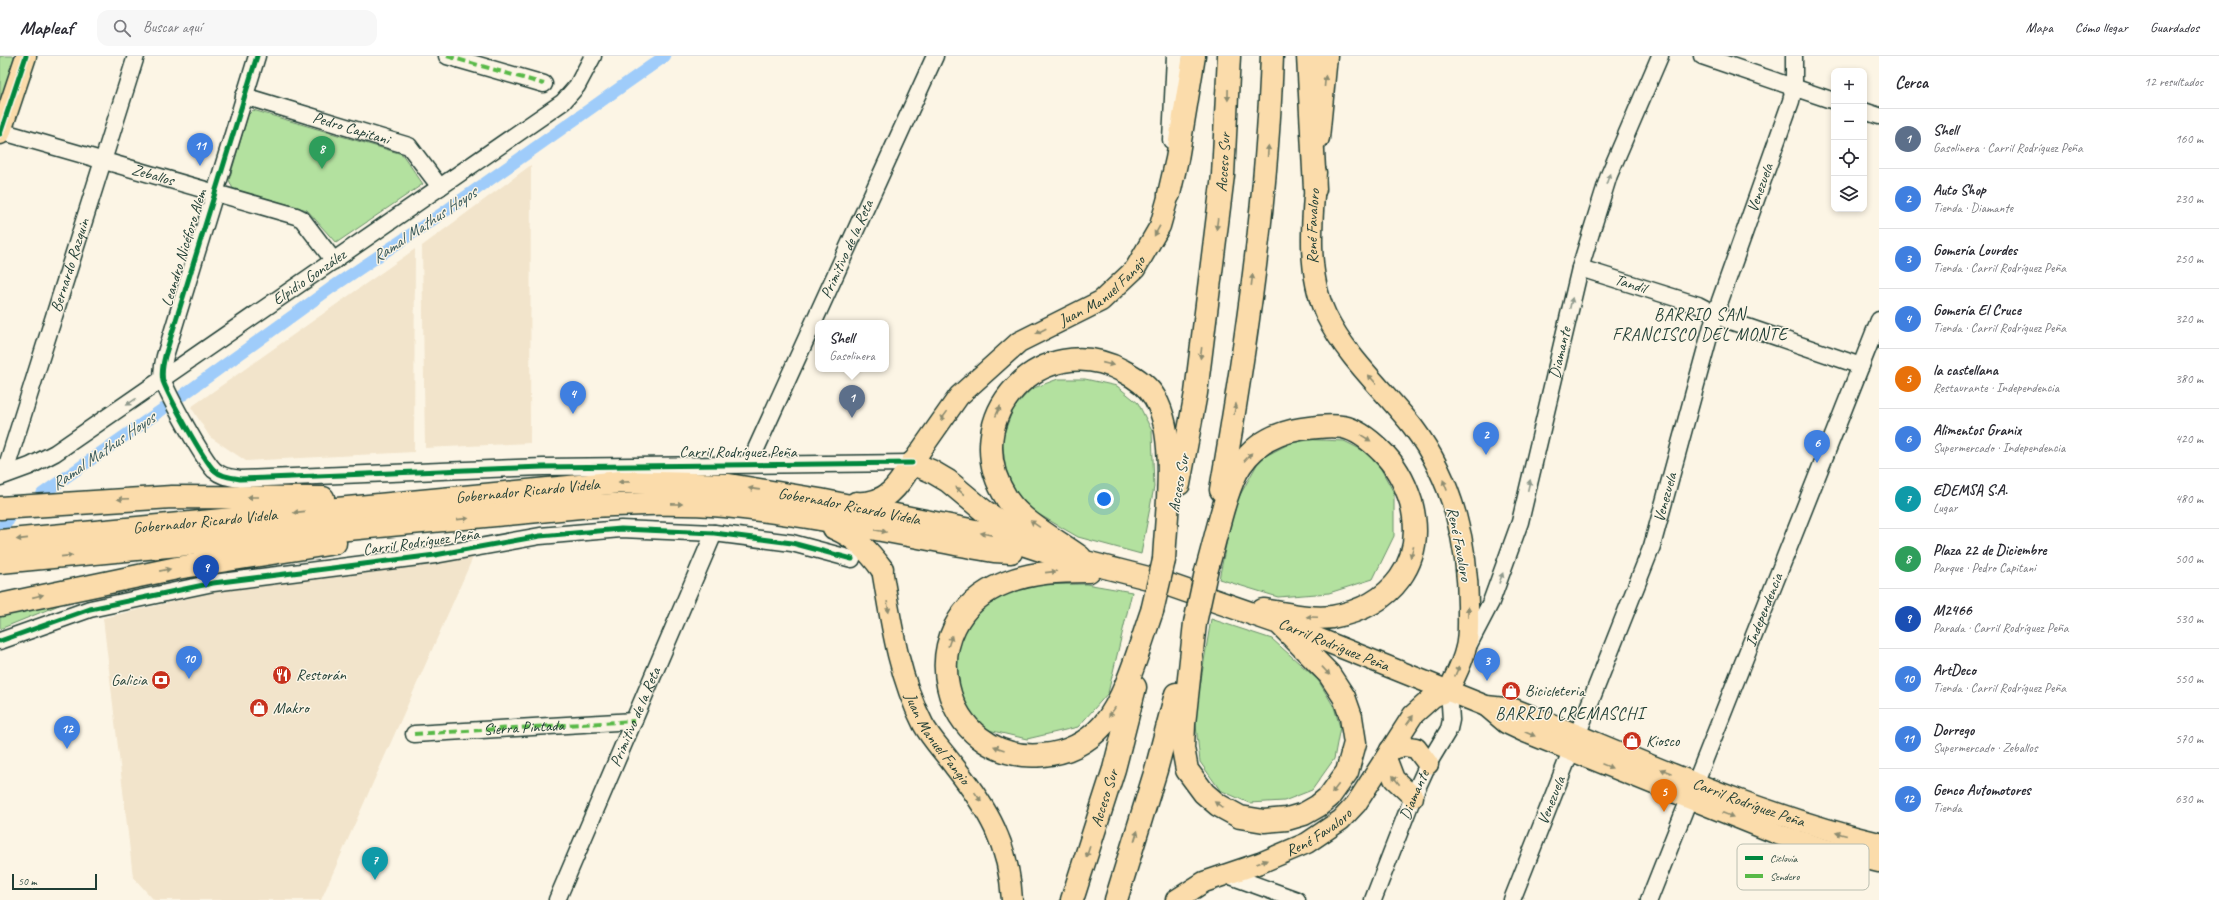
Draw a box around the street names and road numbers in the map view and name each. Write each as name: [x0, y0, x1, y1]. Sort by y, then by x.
street label: Pedro Capitani: [310, 107, 394, 150]
street label: Acceso Sur: [1211, 130, 1235, 193]
street label: Zeballos: [129, 159, 178, 191]
street label: Venezuela: [1742, 159, 1779, 215]
street label: Leandro Nicéforo Alem: [157, 185, 212, 309]
street label: René Favaloro: [1302, 187, 1325, 265]
street label: Primitivo de la Reta: [816, 195, 879, 302]
street label: Bernardo Razquin: [46, 215, 94, 315]
street label: Elpidio González: [269, 244, 351, 310]
street label: Juan Manuel Fangio: [1054, 251, 1151, 331]
street label: Tandil: [1612, 270, 1652, 299]
street label: Diamante: [1544, 323, 1576, 380]
street label: Carril Rodríguez Peña: [679, 442, 798, 462]
street label: Acceso Sur: [1164, 450, 1195, 514]
street label: Venezuela: [1649, 469, 1682, 524]
street label: Gobernador Ricardo Videla: [455, 474, 602, 508]
street label: Gobernador Ricardo Videla: [777, 483, 923, 530]
street label: Gobernador Ricardo Videla: [132, 505, 279, 538]
street label: René Favaloro: [1442, 505, 1476, 584]
street label: Carril Rodríguez Peña: [362, 524, 481, 560]
street label: Independencia: [1740, 569, 1788, 650]
street label: Carril Rodríguez Peña: [1276, 613, 1393, 676]
street label: Primitivo de la Reta: [605, 663, 666, 770]
street label: Juan Manuel Fangio: [900, 689, 976, 790]
street label: Sierra Pintada: [483, 715, 566, 740]
street label: Acceso Sur: [1086, 765, 1124, 829]
street label: Diamante: [1395, 765, 1435, 823]
street label: Venezuela: [1533, 772, 1570, 828]
street label: Carril Rodríguez Peña: [1690, 773, 1808, 832]
street label: René Favaloro: [1283, 803, 1357, 861]

